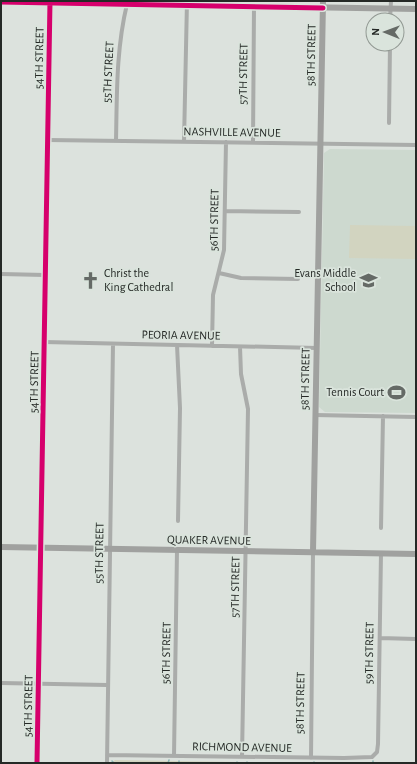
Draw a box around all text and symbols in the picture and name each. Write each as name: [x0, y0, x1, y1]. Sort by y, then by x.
north arrow: [365, 12, 405, 52]
street label: 58TH STREET: [304, 24, 318, 86]
street label: 54TH STREET: [32, 27, 46, 89]
text: N: [370, 28, 381, 36]
street label: 55TH STREET: [100, 41, 116, 103]
street label: 57TH STREET: [236, 43, 250, 105]
street label: NASHVILLE AVENUE: [183, 125, 281, 139]
street label: 56TH STREET: [207, 189, 221, 251]
place label: Christ the King Cathedral: [104, 267, 173, 293]
place label: Evans Middle School: [294, 267, 356, 293]
church icon: Christ the King Cathedral: [81, 270, 101, 290]
school or university icon: Evans Middle School: [359, 270, 379, 290]
street label: PEORIA AVENUE: [141, 328, 221, 342]
street label: 58TH STREET: [298, 348, 312, 410]
street label: 54TH STREET: [27, 351, 41, 413]
sports icon: Tennis Court: [387, 382, 407, 402]
place label: Tennis Court: [326, 386, 384, 398]
street label: 55TH STREET: [92, 522, 106, 584]
street label: QUAKER AVENUE: [167, 533, 251, 548]
street label: 57TH STREET: [228, 556, 242, 618]
street label: 56TH STREET: [159, 622, 173, 684]
street label: 59TH STREET: [362, 622, 376, 684]
street label: 58TH STREET: [293, 672, 307, 734]
street label: 54TH STREET: [21, 675, 35, 737]
street label: RICHMOND AVENUE: [192, 740, 292, 754]

